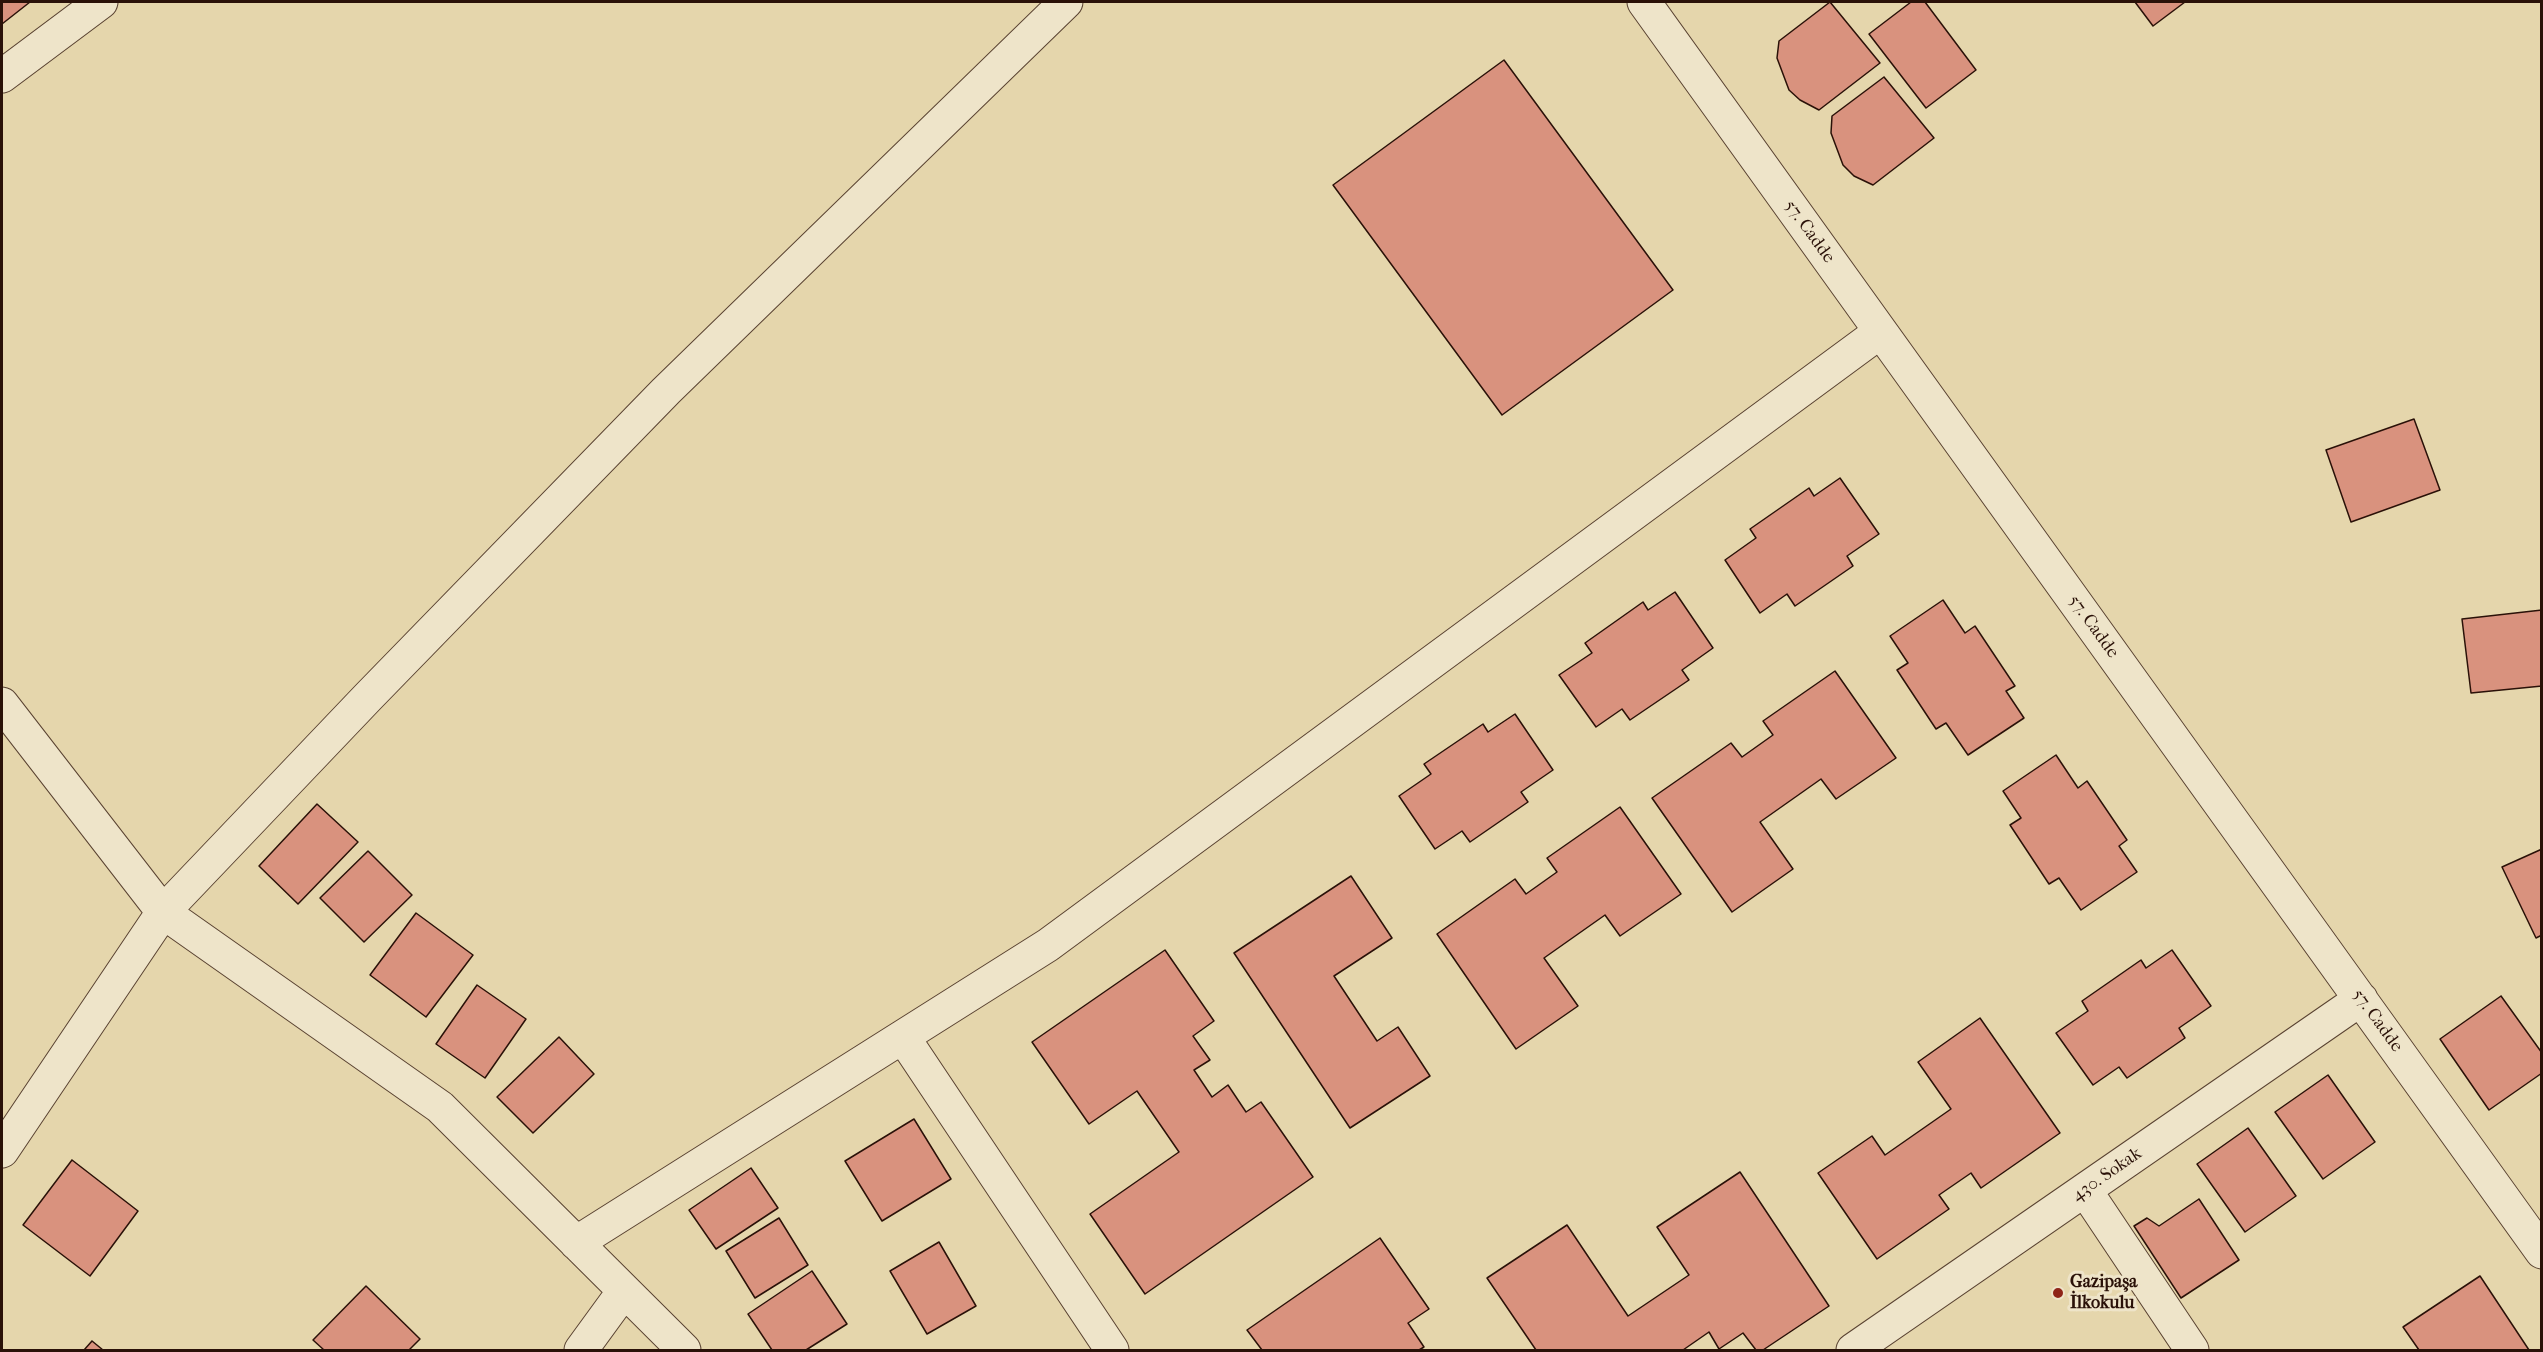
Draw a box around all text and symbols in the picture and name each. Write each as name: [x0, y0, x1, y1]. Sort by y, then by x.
street label: 57. Cadde: [1779, 196, 1839, 268]
street label: 57. Cadde: [2063, 591, 2123, 663]
street label: 57. Cadde: [2347, 985, 2407, 1057]
street label: 430. Sokak: [2068, 1143, 2146, 1207]
place label: Gazipaşa İlkokulu: [2070, 1272, 2137, 1314]
marker: Gazipaşa İlkokulu: [2051, 1286, 2065, 1300]

